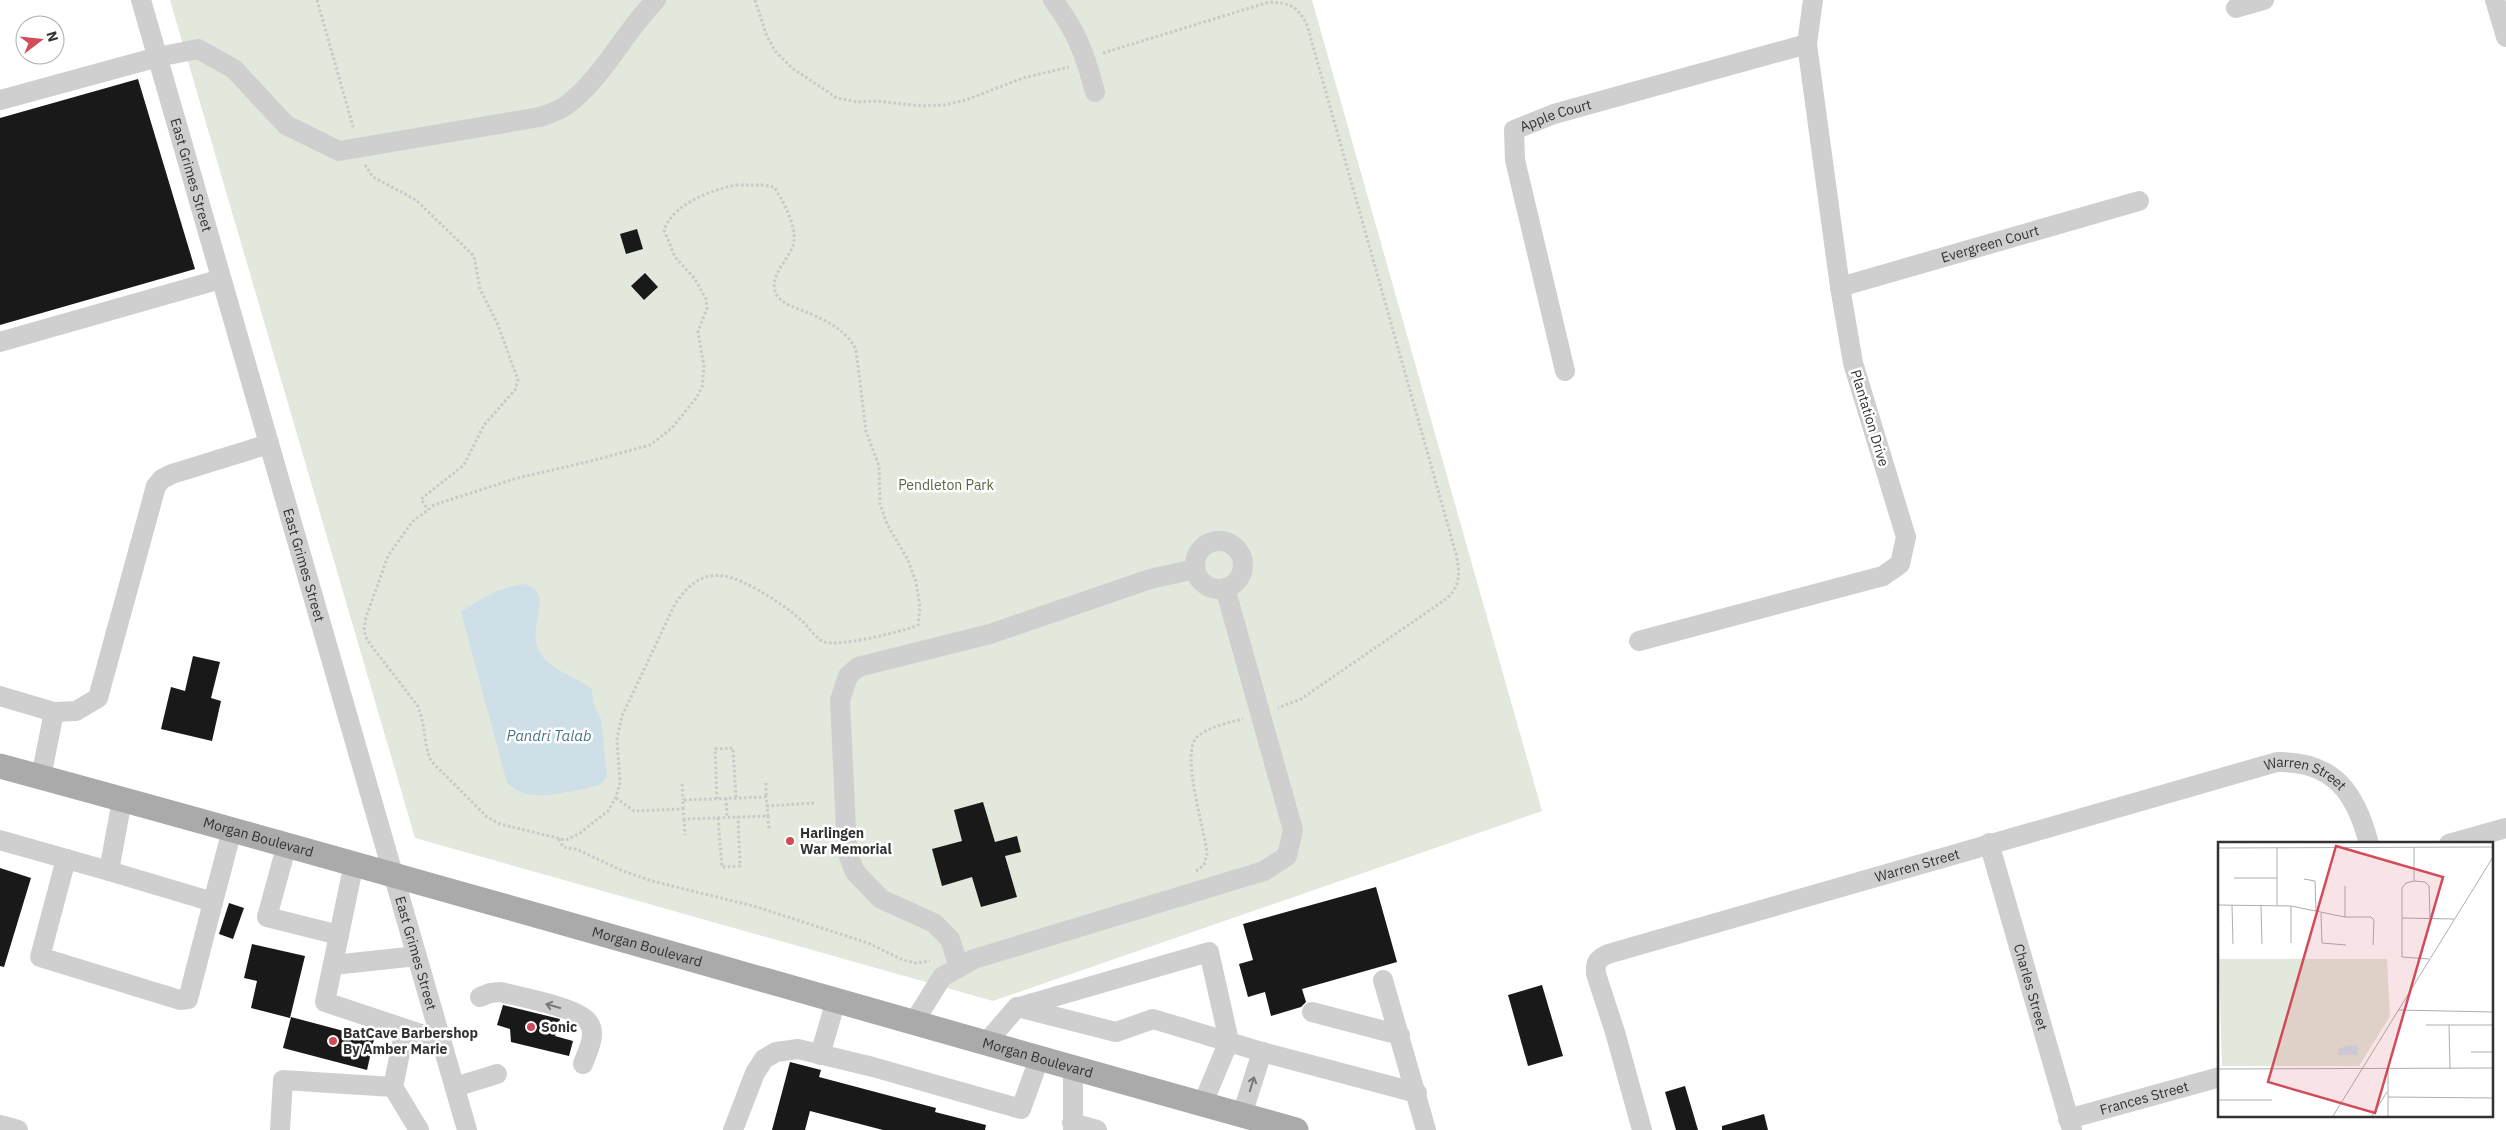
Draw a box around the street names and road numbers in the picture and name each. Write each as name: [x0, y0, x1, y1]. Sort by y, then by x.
street label: Apple Court: [1517, 95, 1593, 136]
street label: East Grimes Street: [167, 116, 216, 234]
street label: Evergreen Court: [1939, 221, 2041, 267]
street label: Plantation Drive: [1847, 367, 1893, 469]
street label: East Grimes Street: [279, 506, 329, 624]
street label: Warren Street: [2262, 753, 2351, 794]
street label: Morgan Boulevard: [201, 813, 316, 861]
street label: Warren Street: [1873, 845, 1962, 886]
street label: East Grimes Street: [391, 894, 441, 1012]
street label: Morgan Boulevard: [590, 922, 704, 971]
street label: Charles Street: [2010, 942, 2052, 1033]
street label: Morgan Boulevard: [981, 1033, 1095, 1082]
street label: Frances Street: [2098, 1077, 2191, 1119]

